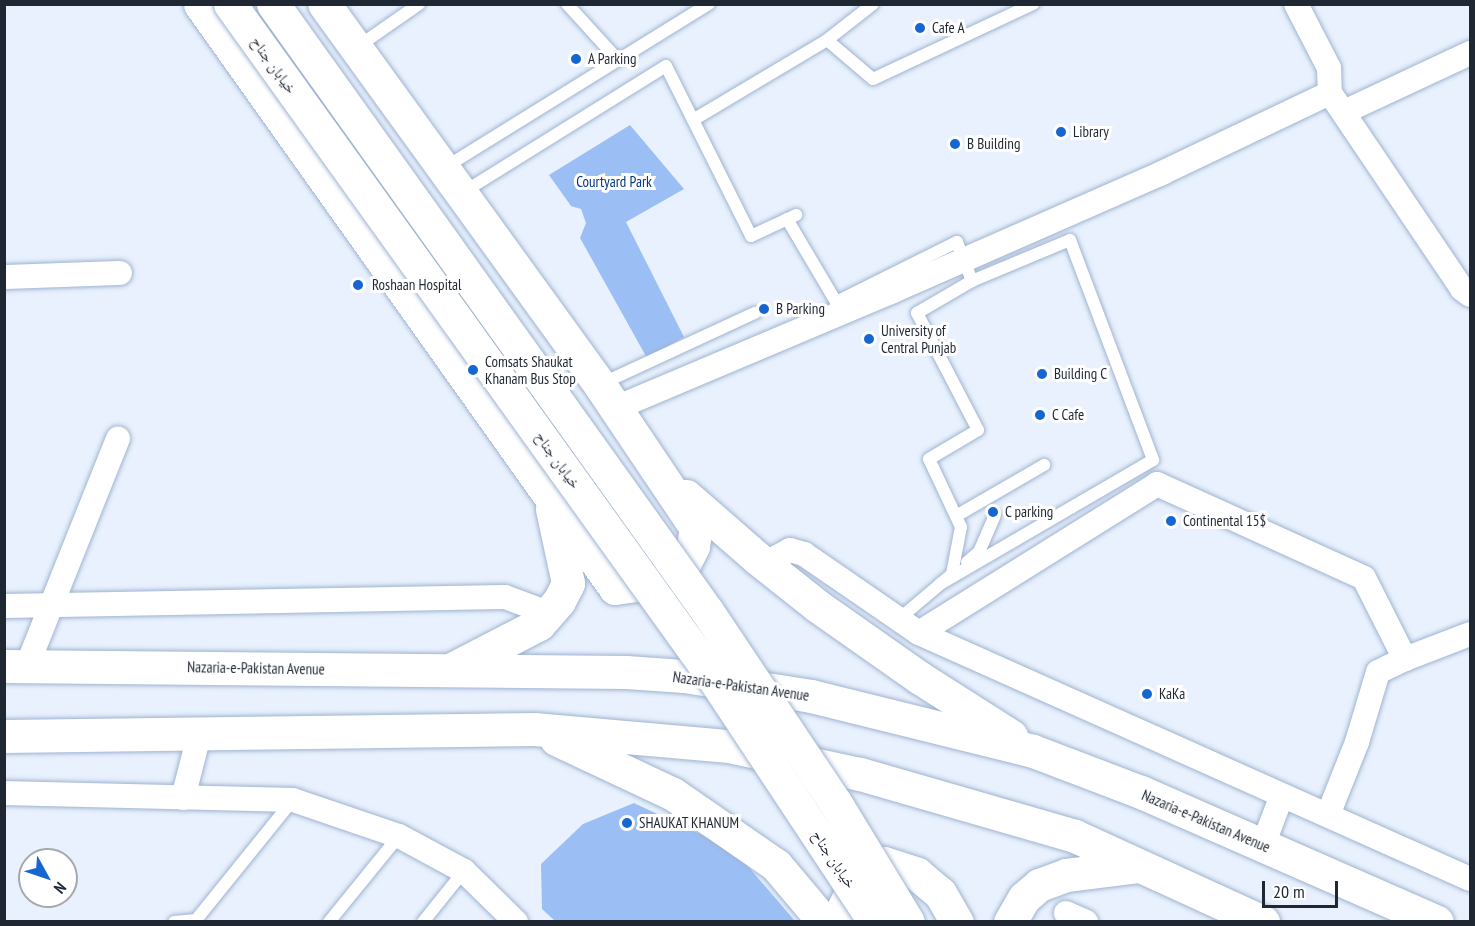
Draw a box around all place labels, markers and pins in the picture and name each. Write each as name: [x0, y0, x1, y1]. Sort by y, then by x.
place label: Cafe A: [932, 19, 965, 37]
marker: Cafe A: [913, 21, 927, 35]
place label: A Parking: [588, 50, 637, 68]
marker: A Parking: [569, 52, 583, 66]
place label: Library: [1073, 123, 1109, 141]
marker: Library: [1054, 125, 1068, 139]
place label: B Building: [967, 135, 1020, 153]
marker: B Building: [948, 137, 962, 151]
marker: Roshaan Hospital: [349, 276, 367, 294]
place label: Roshaan Hospital: [372, 276, 462, 294]
place label: B Parking: [776, 300, 825, 318]
marker: B Parking: [757, 302, 771, 316]
place label: University of Central Punjab: [881, 321, 956, 356]
marker: University of Central Punjab: [862, 332, 876, 346]
place label: Comsats Shaukat Khanam Bus Stop: [485, 352, 576, 387]
marker: Comsats Shaukat Khanam Bus Stop: [466, 363, 480, 377]
place label: Building C: [1054, 365, 1107, 383]
marker: Building C: [1035, 367, 1049, 381]
place label: C Cafe: [1052, 406, 1085, 424]
marker: C Cafe: [1033, 408, 1047, 422]
place label: C parking: [1005, 503, 1054, 521]
marker: C parking: [986, 505, 1000, 519]
place label: Continental 15$: [1183, 512, 1266, 530]
marker: Continental 15$: [1164, 514, 1178, 528]
place label: KaKa: [1159, 685, 1185, 703]
marker: KaKa: [1140, 687, 1154, 701]
place label: SHAUKAT KHANUM: [639, 814, 740, 832]
marker: SHAUKAT KHANUM: [620, 816, 634, 830]

